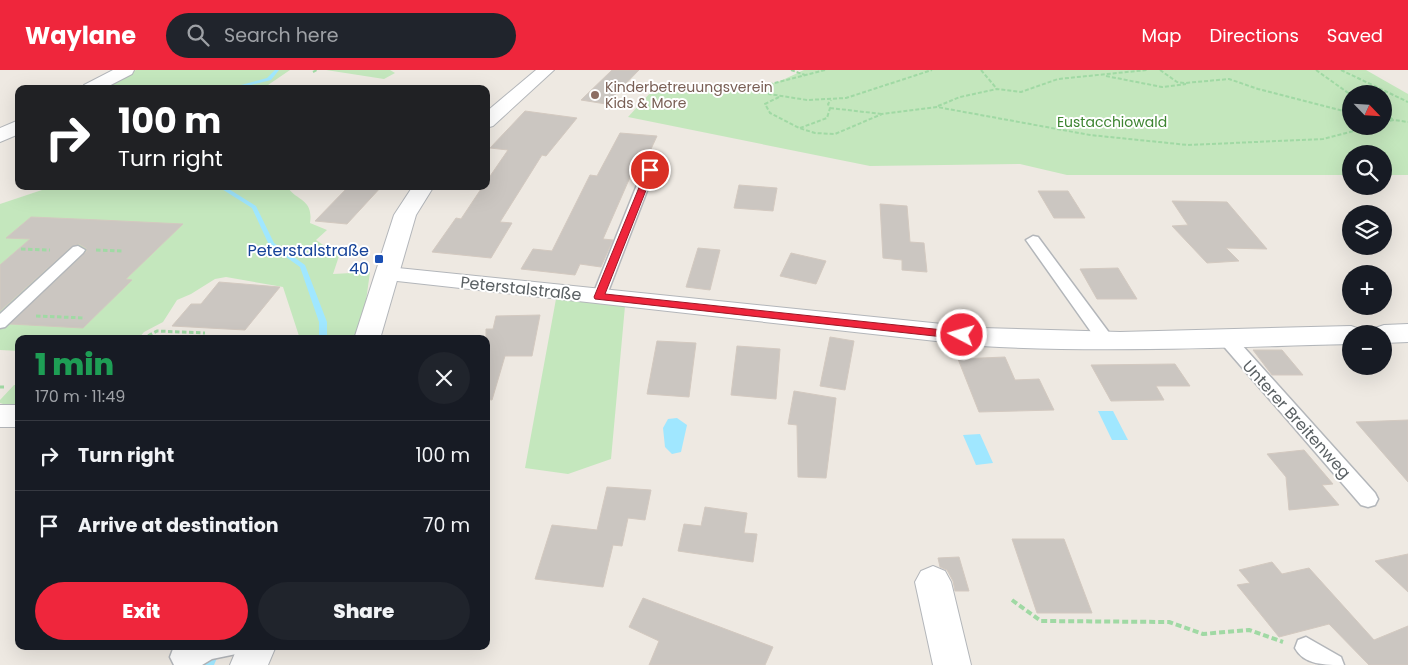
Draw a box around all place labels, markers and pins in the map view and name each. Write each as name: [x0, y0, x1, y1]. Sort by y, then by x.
place label: Kinderbetreuungsverein Kids & More: [605, 77, 773, 113]
marker: Kinderbetreuungsverein Kids & More: [589, 89, 601, 101]
pin: [629, 149, 671, 191]
place label: Peterstalstraße 40: [247, 239, 369, 280]
marker: Peterstalstraße 40: [373, 253, 385, 265]

